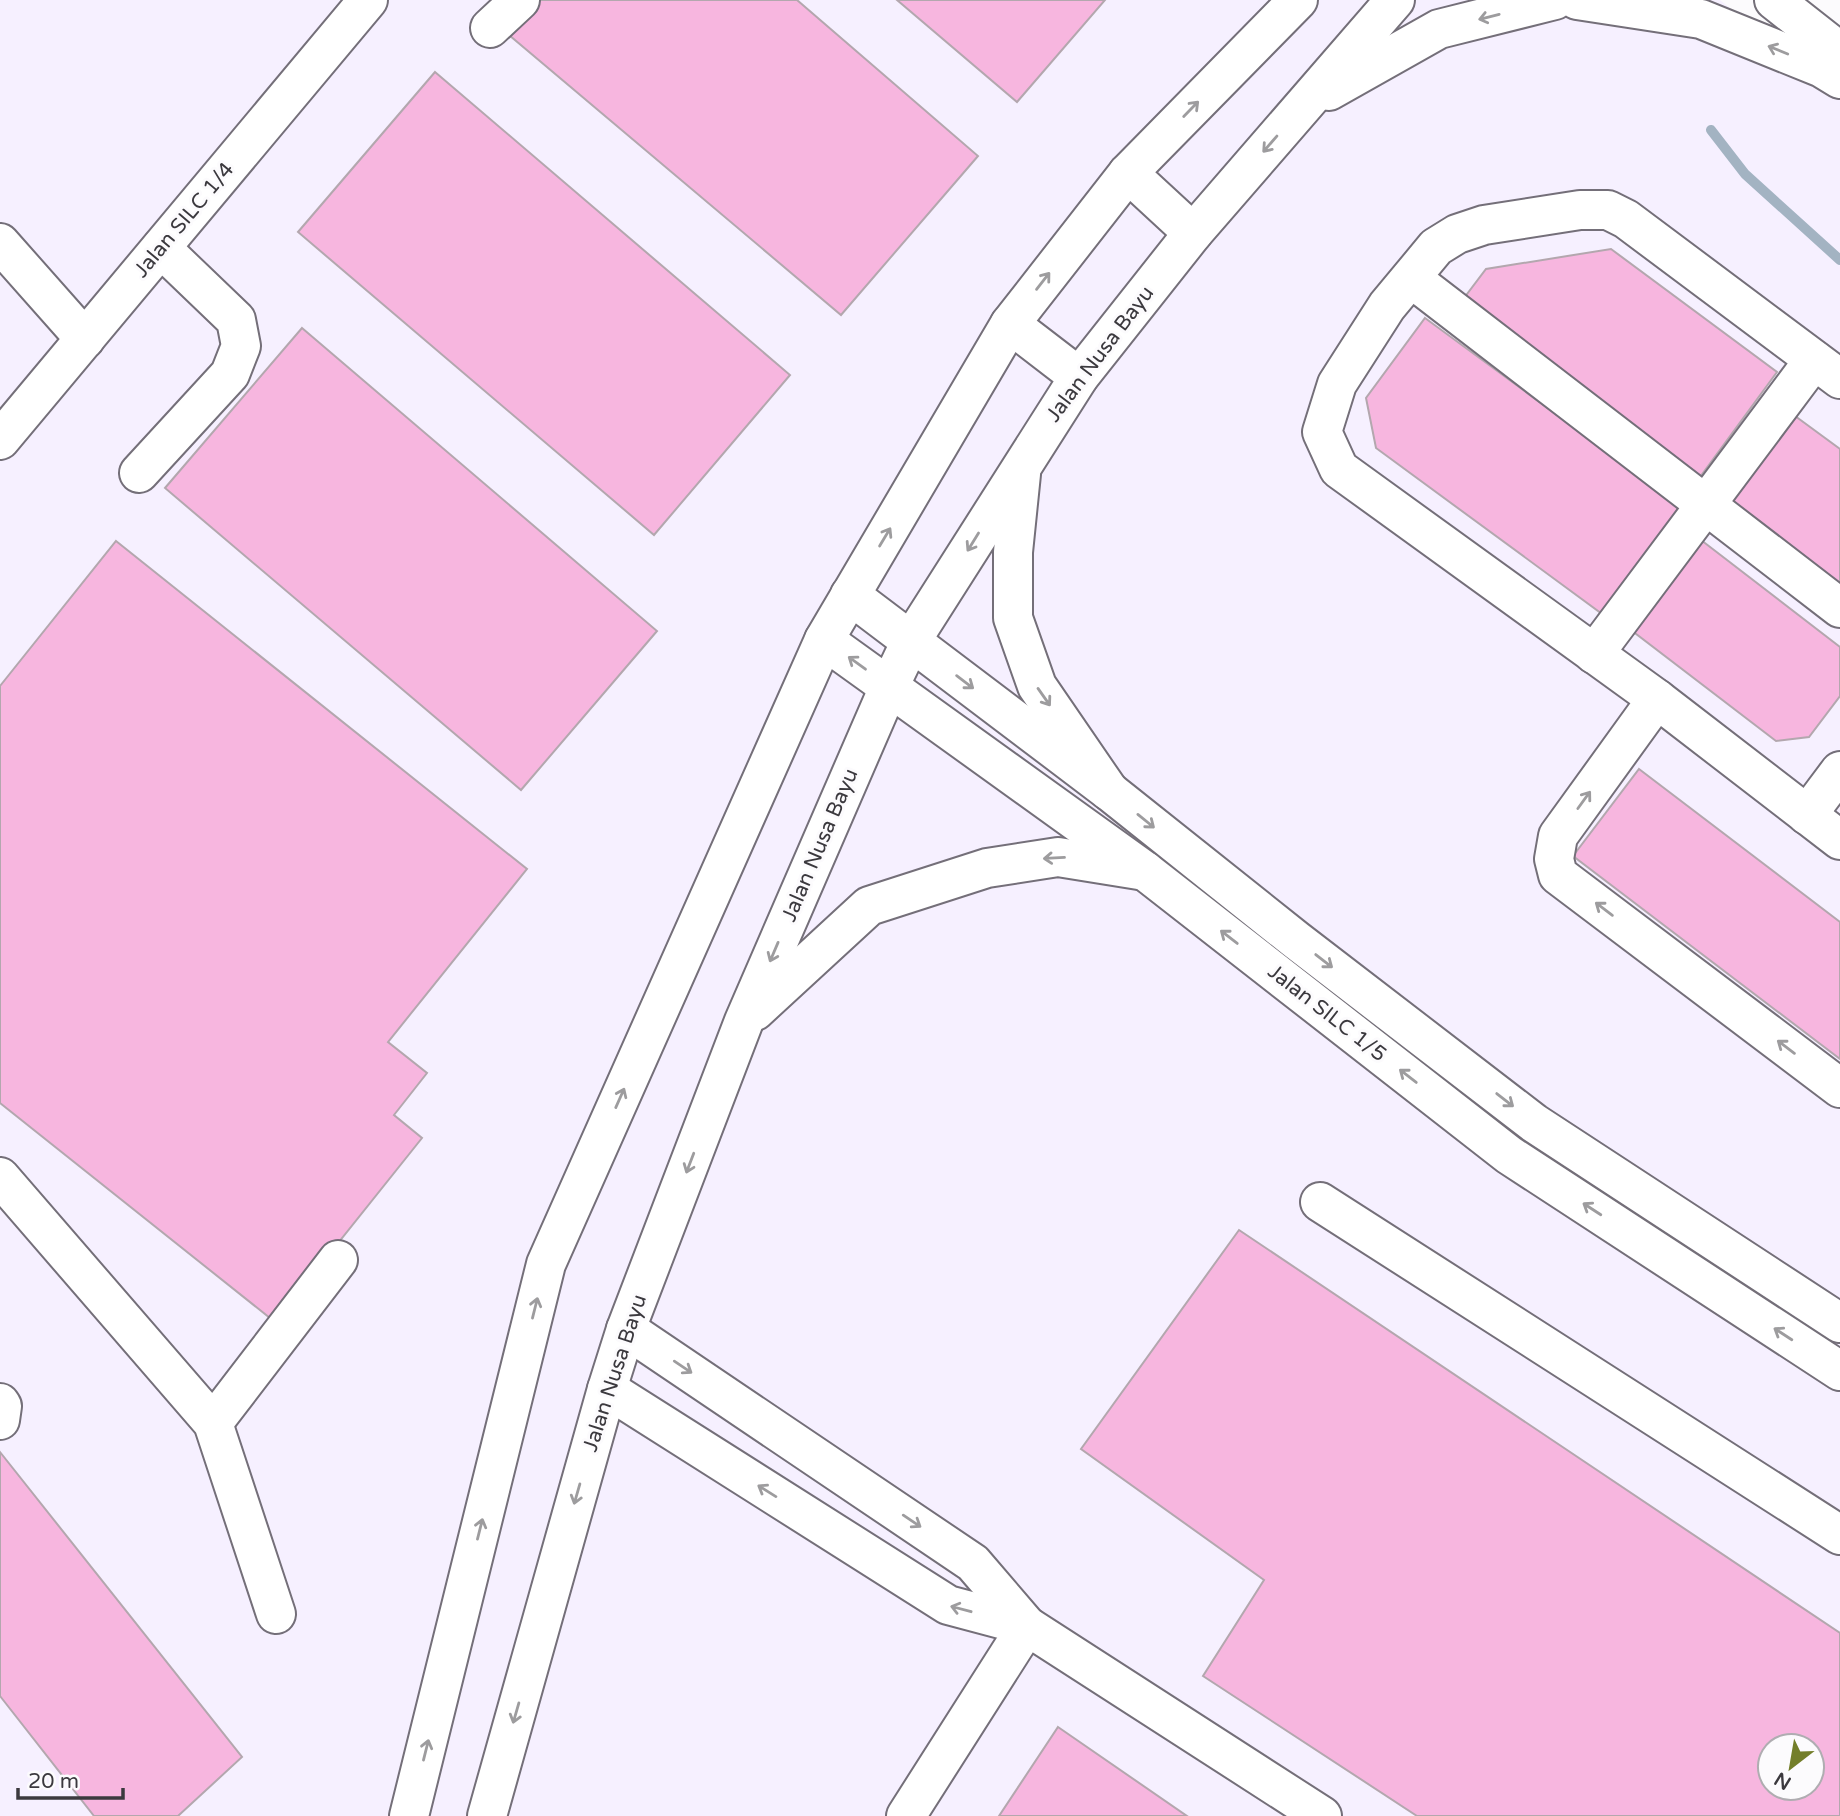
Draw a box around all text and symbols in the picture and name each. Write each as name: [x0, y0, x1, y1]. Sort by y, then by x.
one-way arrow: [1478, 10, 1501, 24]
one-way arrow: [1768, 43, 1790, 56]
one-way arrow: [1182, 100, 1199, 117]
one-way arrow: [1262, 135, 1278, 153]
street label: Jalan SILC 1/4: [129, 157, 239, 283]
one-way arrow: [1036, 273, 1051, 291]
street label: Jalan Nusa Bayu: [1041, 281, 1159, 427]
one-way arrow: [878, 527, 892, 547]
one-way arrow: [966, 531, 980, 551]
one-way arrow: [848, 656, 866, 671]
one-way arrow: [955, 675, 974, 690]
one-way arrow: [1037, 687, 1052, 706]
street label: Jalan Nusa Bayu: [776, 765, 864, 925]
one-way arrow: [1576, 790, 1591, 809]
one-way arrow: [1136, 813, 1154, 828]
one-way arrow: [1042, 852, 1065, 865]
one-way arrow: [1595, 902, 1614, 917]
one-way arrow: [1220, 929, 1238, 944]
one-way arrow: [767, 941, 780, 962]
one-way arrow: [1315, 954, 1333, 969]
street label: Jalan SILC 1/5: [1263, 959, 1391, 1067]
one-way arrow: [1777, 1039, 1795, 1054]
one-way arrow: [1399, 1069, 1418, 1084]
one-way arrow: [614, 1088, 627, 1109]
one-way arrow: [1495, 1093, 1513, 1108]
one-way arrow: [682, 1152, 695, 1173]
one-way arrow: [1583, 1202, 1603, 1216]
street label: Jalan Nusa Bayu: [578, 1291, 652, 1455]
one-way arrow: [529, 1297, 542, 1320]
one-way arrow: [1774, 1326, 1793, 1341]
one-way arrow: [673, 1360, 692, 1374]
one-way arrow: [570, 1483, 583, 1505]
one-way arrow: [758, 1483, 778, 1497]
one-way arrow: [902, 1514, 921, 1528]
one-way arrow: [474, 1518, 487, 1541]
one-way arrow: [950, 1601, 972, 1614]
one-way arrow: [508, 1702, 521, 1724]
north arrow: [1756, 1732, 1826, 1802]
one-way arrow: [419, 1739, 433, 1762]
scale bar: [18, 1756, 122, 1800]
text: N: [1771, 1767, 1795, 1794]
text: 20 m: [28, 1769, 79, 1794]

